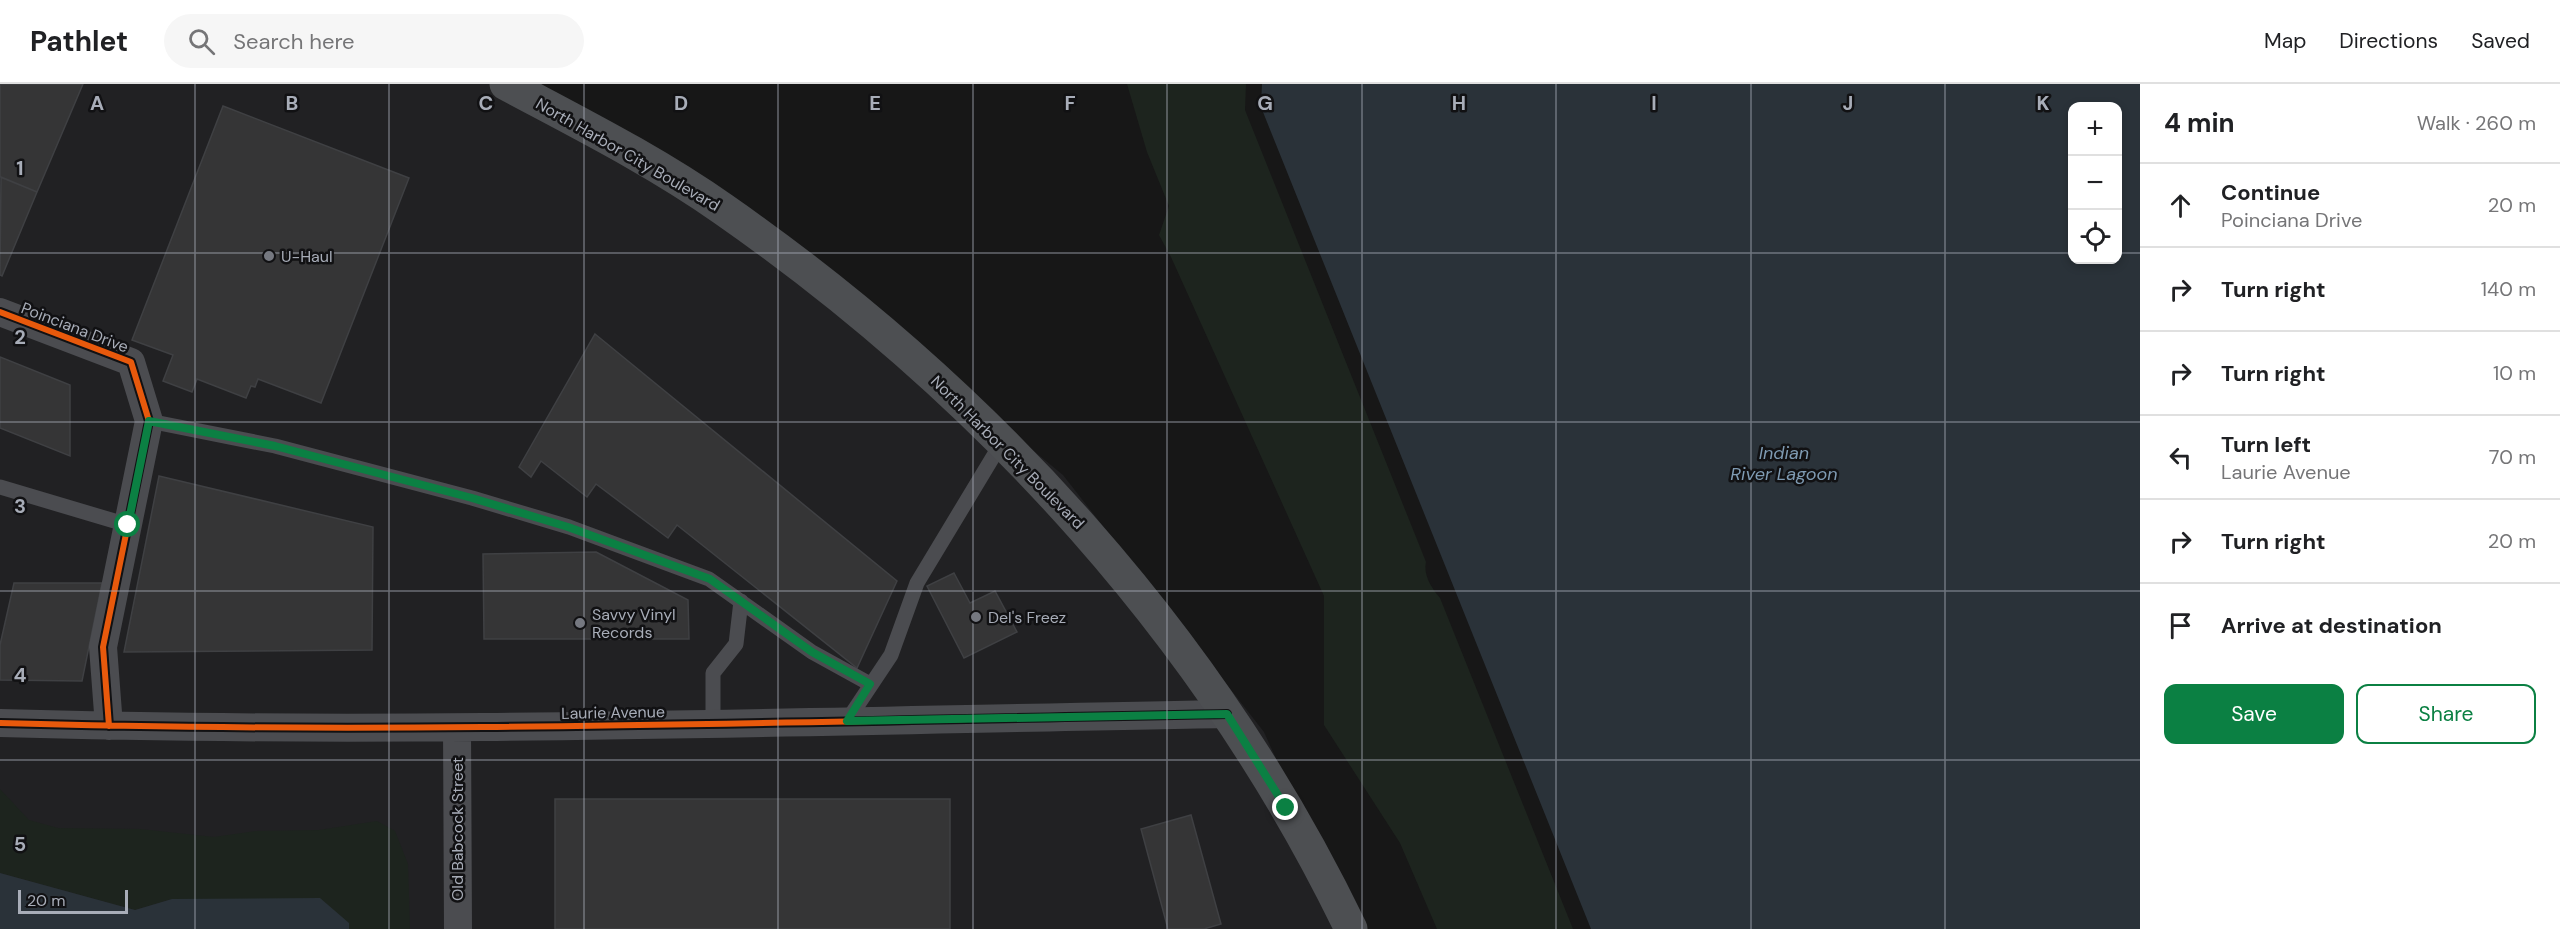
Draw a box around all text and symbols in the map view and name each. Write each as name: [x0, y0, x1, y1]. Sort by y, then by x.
search box: [164, 14, 584, 68]
text: Pathlet: [30, 23, 128, 60]
icon: search: [185, 25, 218, 58]
text: Search here: [233, 27, 355, 56]
text: Map: [2264, 27, 2306, 55]
text: Directions: [2339, 27, 2438, 55]
text: Saved: [2471, 27, 2530, 55]
text: A: [90, 90, 104, 116]
text: B: [286, 90, 298, 116]
text: C: [479, 90, 493, 116]
text: D: [674, 90, 688, 116]
text: E: [869, 90, 881, 116]
text: F: [1064, 90, 1076, 116]
text: G: [1257, 90, 1273, 116]
text: H: [1452, 90, 1466, 116]
text: I: [1651, 90, 1657, 116]
text: J: [1843, 90, 1853, 116]
text: K: [2036, 90, 2050, 116]
street label: North Harbor City Boulevard: [532, 93, 724, 216]
map controls: [2068, 102, 2122, 264]
button: +: [2068, 102, 2122, 156]
text: 4 min: [2164, 106, 2235, 140]
text: Walk · 260 m: [2417, 110, 2536, 136]
text: 1: [16, 155, 24, 181]
button: −: [2068, 156, 2122, 210]
text: Continue: [2221, 178, 2320, 207]
icon: ahead: [2164, 189, 2197, 222]
text: 20 m: [2488, 192, 2536, 218]
text: Poinciana Drive: [2221, 207, 2362, 233]
button: locate: [2068, 210, 2122, 264]
place label: U-Haul: [281, 246, 332, 267]
marker: U-Haul: [262, 249, 276, 263]
icon: right: [2164, 273, 2197, 306]
text: Turn right: [2221, 275, 2326, 304]
text: 140 m: [2481, 276, 2536, 302]
street label: Poinciana Drive: [18, 297, 131, 358]
text: 2: [14, 324, 26, 350]
icon: right: [2164, 357, 2197, 390]
text: Turn right: [2221, 359, 2326, 388]
text: 10 m: [2493, 360, 2536, 386]
street label: North Harbor City Boulevard: [926, 371, 1089, 534]
text: Turn left: [2221, 430, 2311, 459]
water label: Indian River Lagoon: [1730, 441, 1838, 486]
icon: left: [2164, 441, 2197, 474]
text: 70 m: [2489, 444, 2536, 470]
text: Laurie Avenue: [2221, 459, 2351, 485]
text: 3: [14, 493, 26, 519]
route start: [114, 511, 140, 537]
icon: right: [2164, 525, 2197, 558]
text: Turn right: [2221, 527, 2326, 556]
text: 20 m: [2488, 528, 2536, 554]
place label: Savvy Vinyl Records: [592, 604, 676, 643]
place label: Del's Freez: [988, 607, 1066, 628]
icon: arrive: [2164, 609, 2197, 642]
marker: Del's Freez: [969, 610, 983, 624]
text: Arrive at destination: [2221, 611, 2442, 640]
marker: Savvy Vinyl Records: [573, 616, 587, 630]
text: 4: [14, 662, 27, 688]
button: Save: [2164, 684, 2344, 744]
button: Share: [2356, 684, 2536, 744]
street label: Laurie Avenue: [561, 701, 665, 724]
street label: Old Babcock Street: [447, 757, 468, 901]
route end: [1272, 794, 1298, 820]
text: 5: [14, 831, 26, 857]
scale bar: [18, 887, 128, 914]
text: 20 m: [27, 890, 66, 911]

